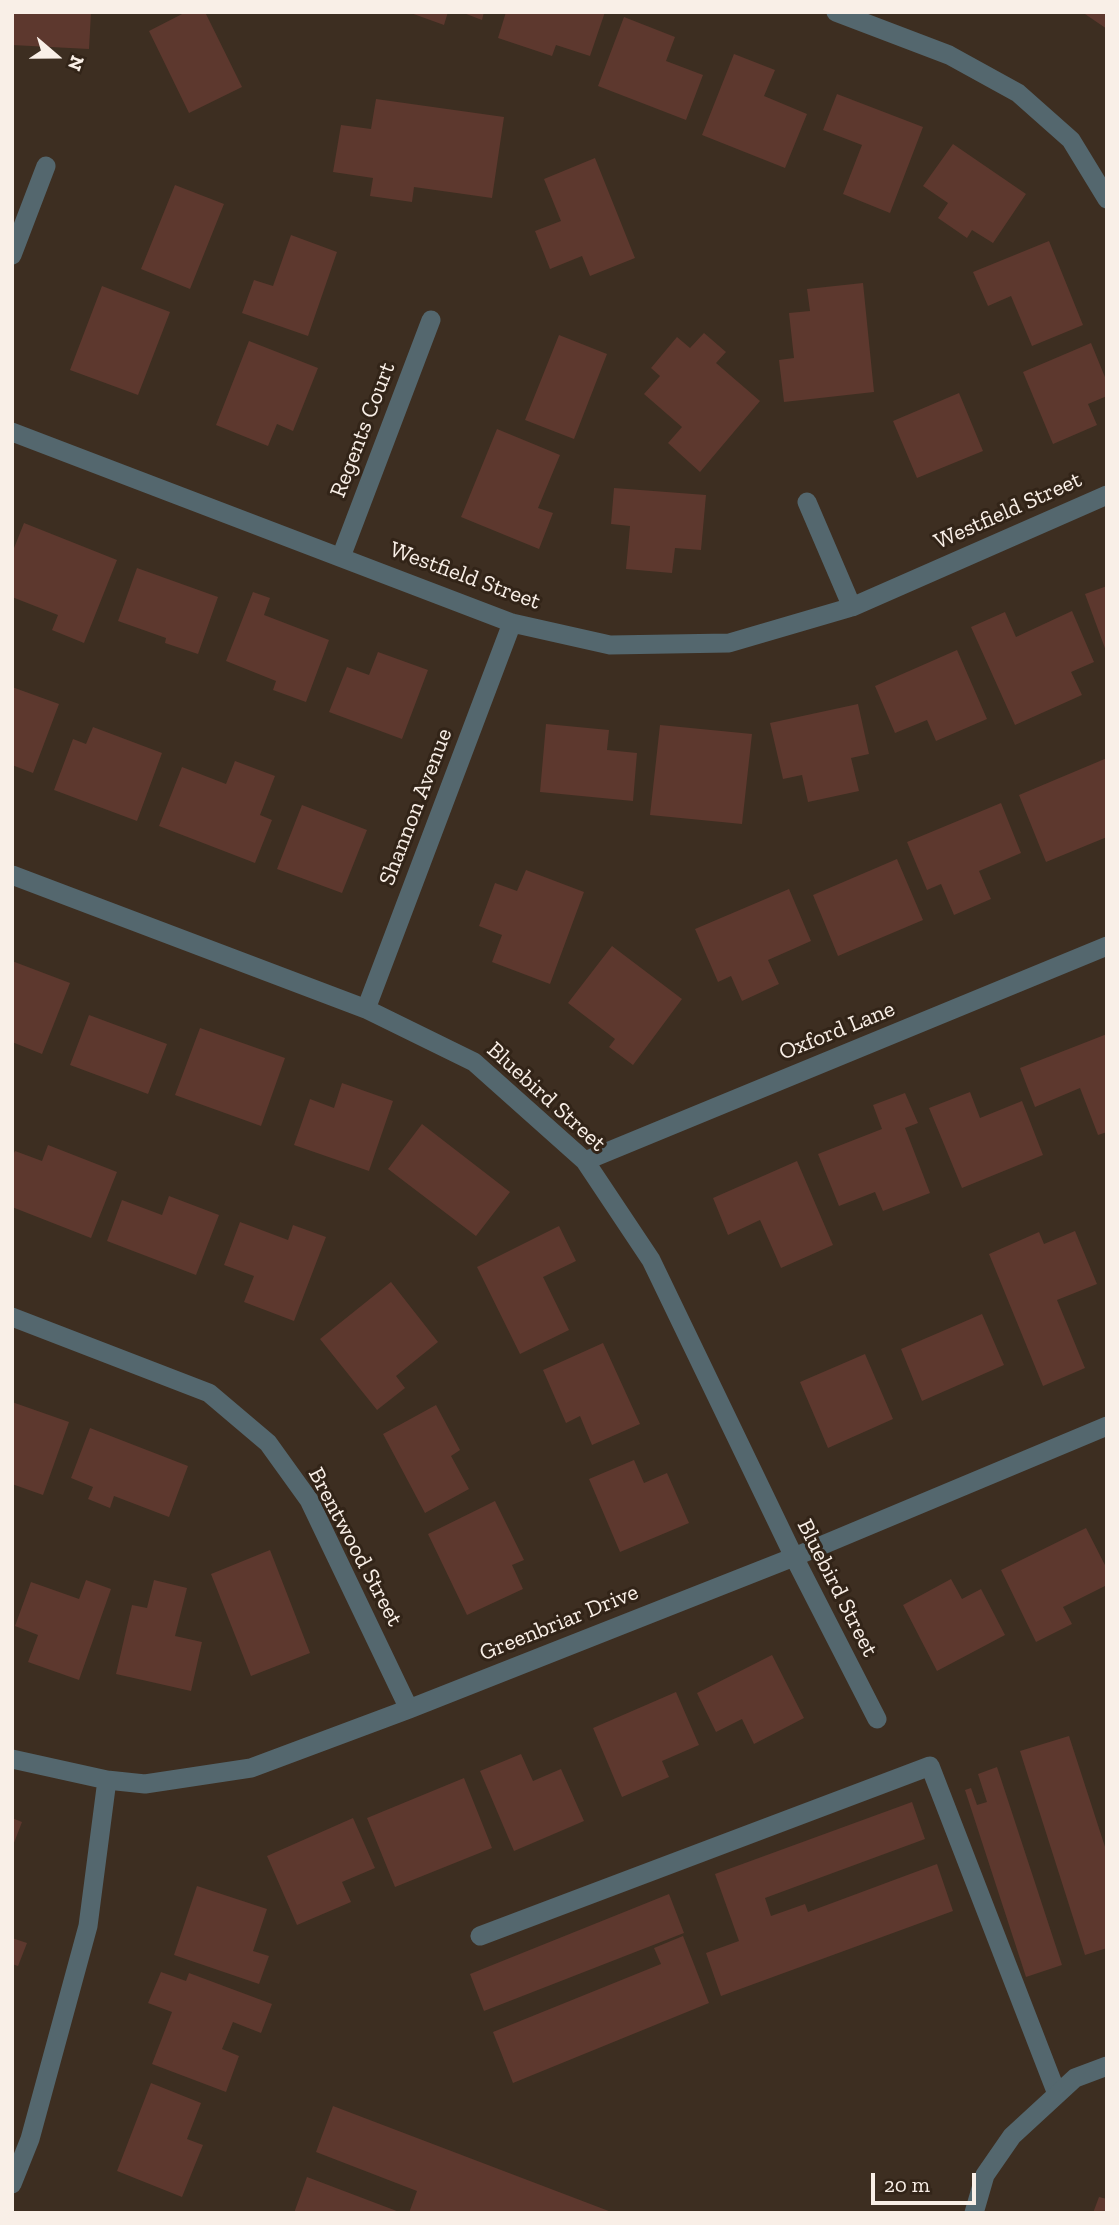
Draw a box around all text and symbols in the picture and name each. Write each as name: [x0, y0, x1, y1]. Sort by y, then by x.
north arrow: [21, 21, 91, 91]
text: N: [63, 53, 89, 74]
street label: Regents Court: [325, 358, 401, 502]
street label: Westfield Street: [930, 466, 1086, 556]
street label: Westfield Street: [386, 536, 544, 616]
street label: Shannon Avenue: [373, 725, 459, 889]
street label: Oxford Lane: [775, 995, 899, 1067]
street label: Bluebird Street: [481, 1036, 611, 1158]
street label: Brentwood Street: [302, 1463, 408, 1631]
street label: Bluebird Street: [791, 1515, 883, 1661]
street label: Greenbriar Drive: [476, 1579, 642, 1667]
scale bar: [874, 2158, 979, 2202]
text: 20 m: [884, 2172, 930, 2197]

